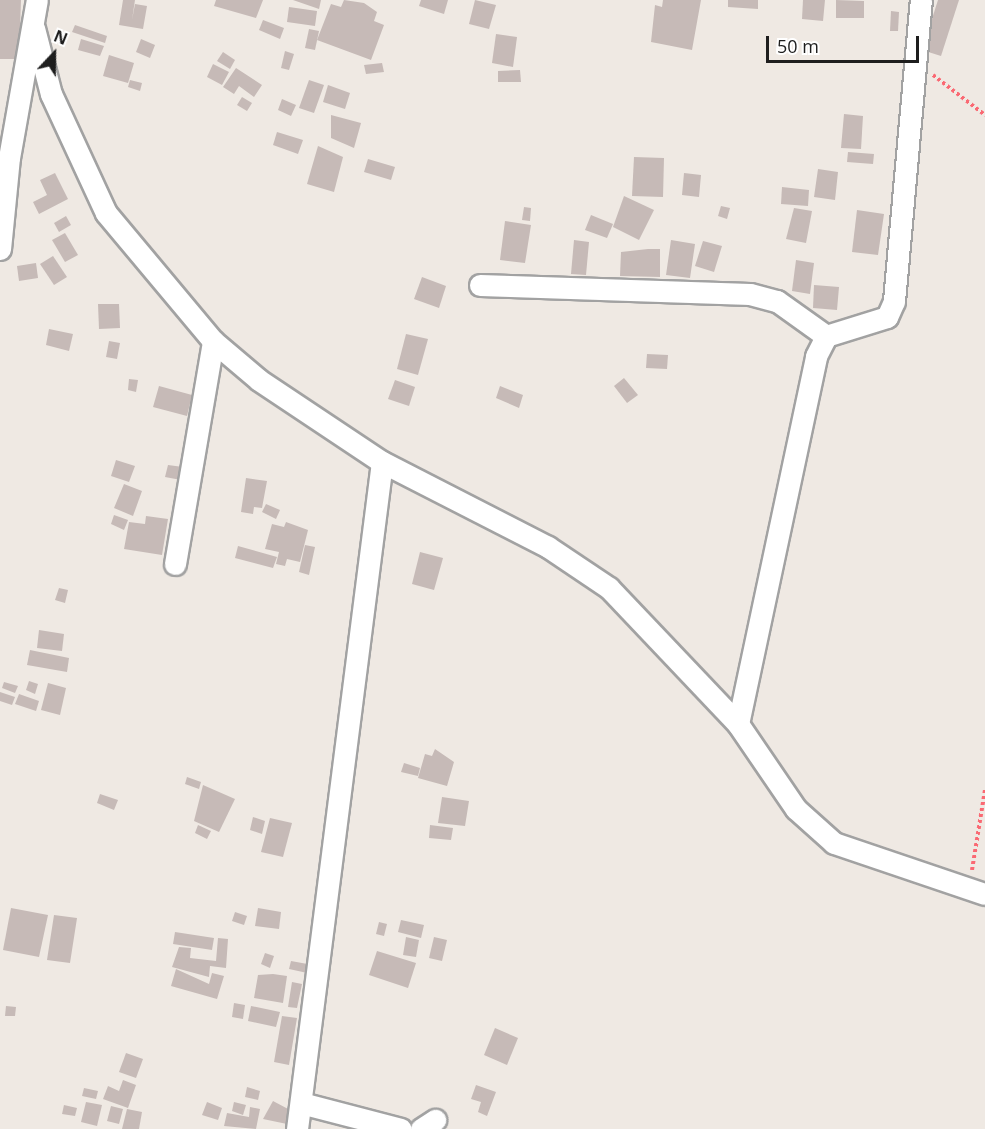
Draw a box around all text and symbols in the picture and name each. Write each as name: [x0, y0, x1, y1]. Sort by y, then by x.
north arrow: [24, 24, 84, 84]
scale bar: [769, 24, 922, 62]
text: N: [51, 25, 71, 50]
text: 50 m: [777, 34, 819, 58]

